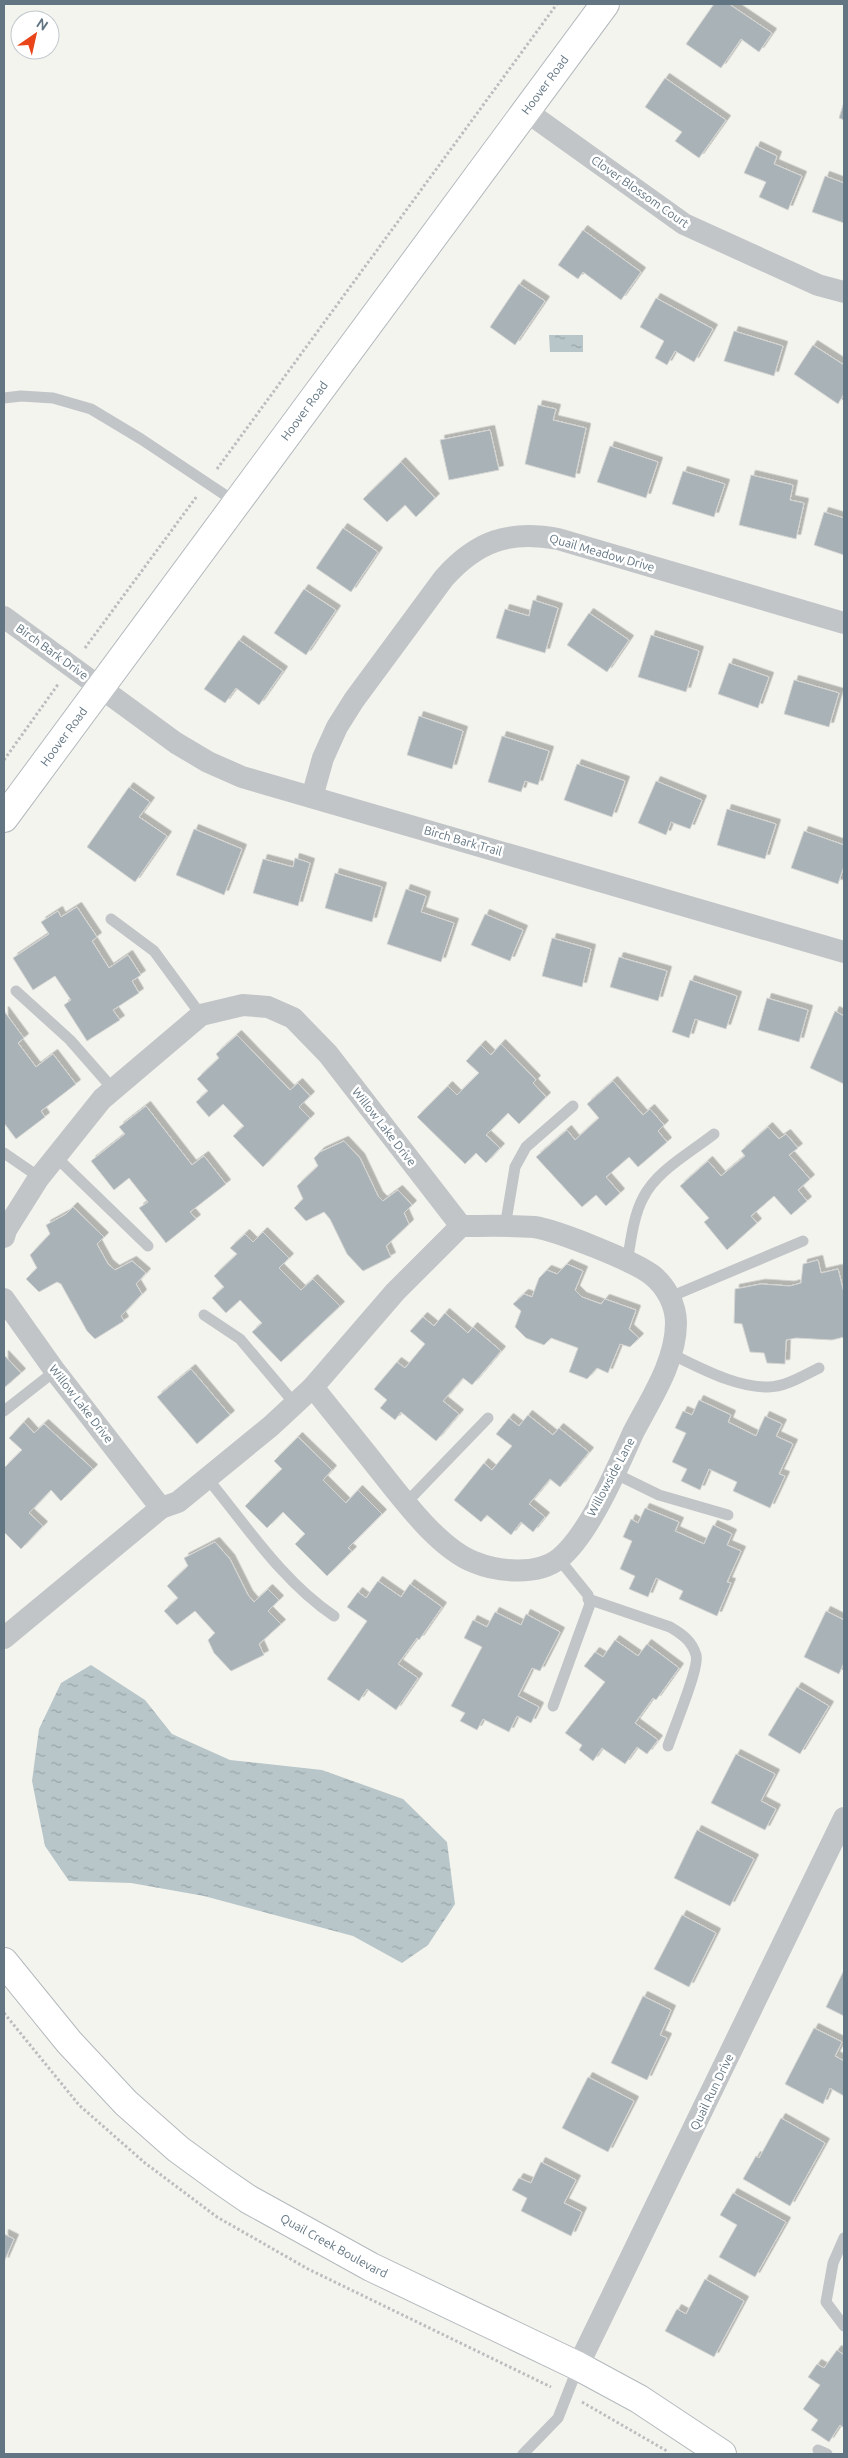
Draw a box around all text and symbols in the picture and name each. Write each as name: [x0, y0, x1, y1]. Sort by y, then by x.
north arrow: [10, 10, 60, 60]
text: N: [33, 15, 51, 34]
street label: Hoover Road: [519, 53, 571, 117]
street label: Clover Blossom Court: [589, 153, 692, 230]
street label: Hoover Road: [278, 379, 330, 443]
street label: Quail Meadow Drive: [548, 531, 656, 574]
street label: Birch Bark Drive: [14, 621, 91, 682]
street label: Hoover Road: [38, 704, 90, 768]
street label: Birch Bark Trail: [423, 823, 504, 858]
street label: Willow Lake Drive: [350, 1085, 419, 1168]
street label: Willow Lake Drive: [47, 1362, 116, 1445]
street label: Willowside Lane: [584, 1435, 637, 1518]
street label: Quail Run Drive: [687, 2051, 736, 2132]
street label: Quail Creek Boulevard: [278, 2211, 390, 2280]

